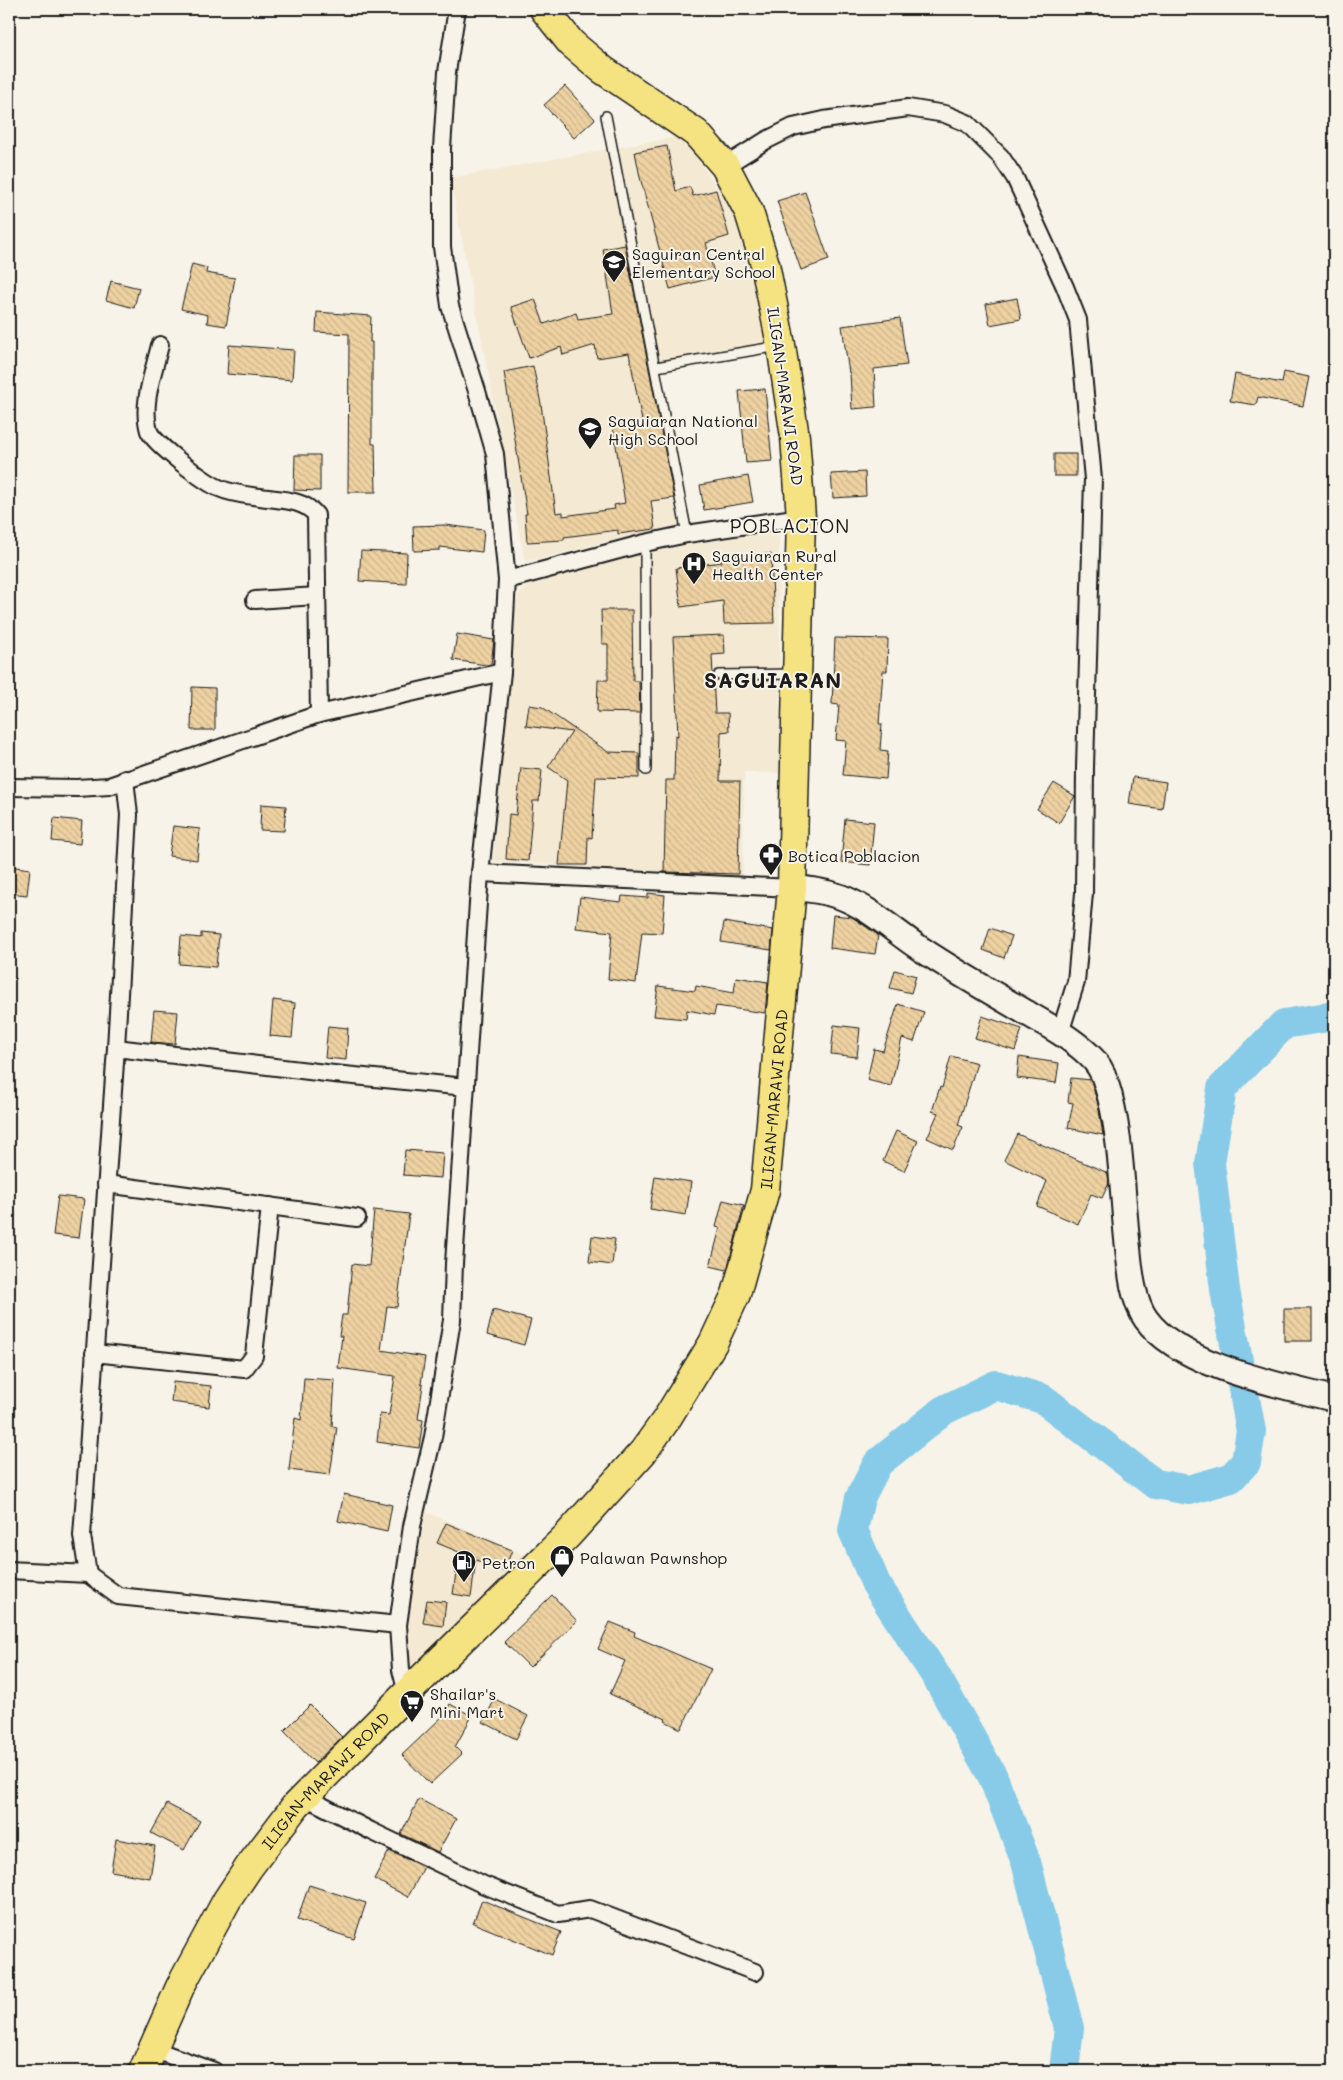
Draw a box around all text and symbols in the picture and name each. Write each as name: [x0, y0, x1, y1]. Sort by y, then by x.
place label: Saguiran Central Elementary School: [632, 243, 776, 282]
school or university icon: Saguiran Central Elementary School: [601, 249, 627, 283]
street label: ILIGAN-MARAWI ROAD: [763, 305, 809, 487]
place label: Saguiaran National High School: [608, 410, 758, 449]
school or university icon: Saguiaran National High School: [577, 416, 603, 450]
district label: POBLACION: [730, 513, 850, 538]
place label: Saguiaran Rural Health Center: [712, 545, 837, 584]
hospital icon: Saguiaran Rural Health Center: [681, 551, 707, 585]
district label: SAGUIARAN: [704, 666, 842, 693]
pharmacy icon: Botica Poblacion: [758, 842, 784, 876]
place label: Botica Poblacion: [788, 845, 920, 866]
street label: ILIGAN-MARAWI ROAD: [755, 1009, 792, 1190]
shop icon: Palawan Pawnshop: [549, 1544, 575, 1578]
place label: Palawan Pawnshop: [580, 1547, 727, 1568]
fuel station icon: Petron: [451, 1549, 477, 1583]
place label: Petron: [482, 1552, 535, 1573]
place label: Shailar's Mini Mart: [430, 1683, 504, 1722]
supermarket icon: Shailar's Mini Mart: [399, 1689, 425, 1723]
street label: ILIGAN-MARAWI ROAD: [256, 1707, 394, 1853]

